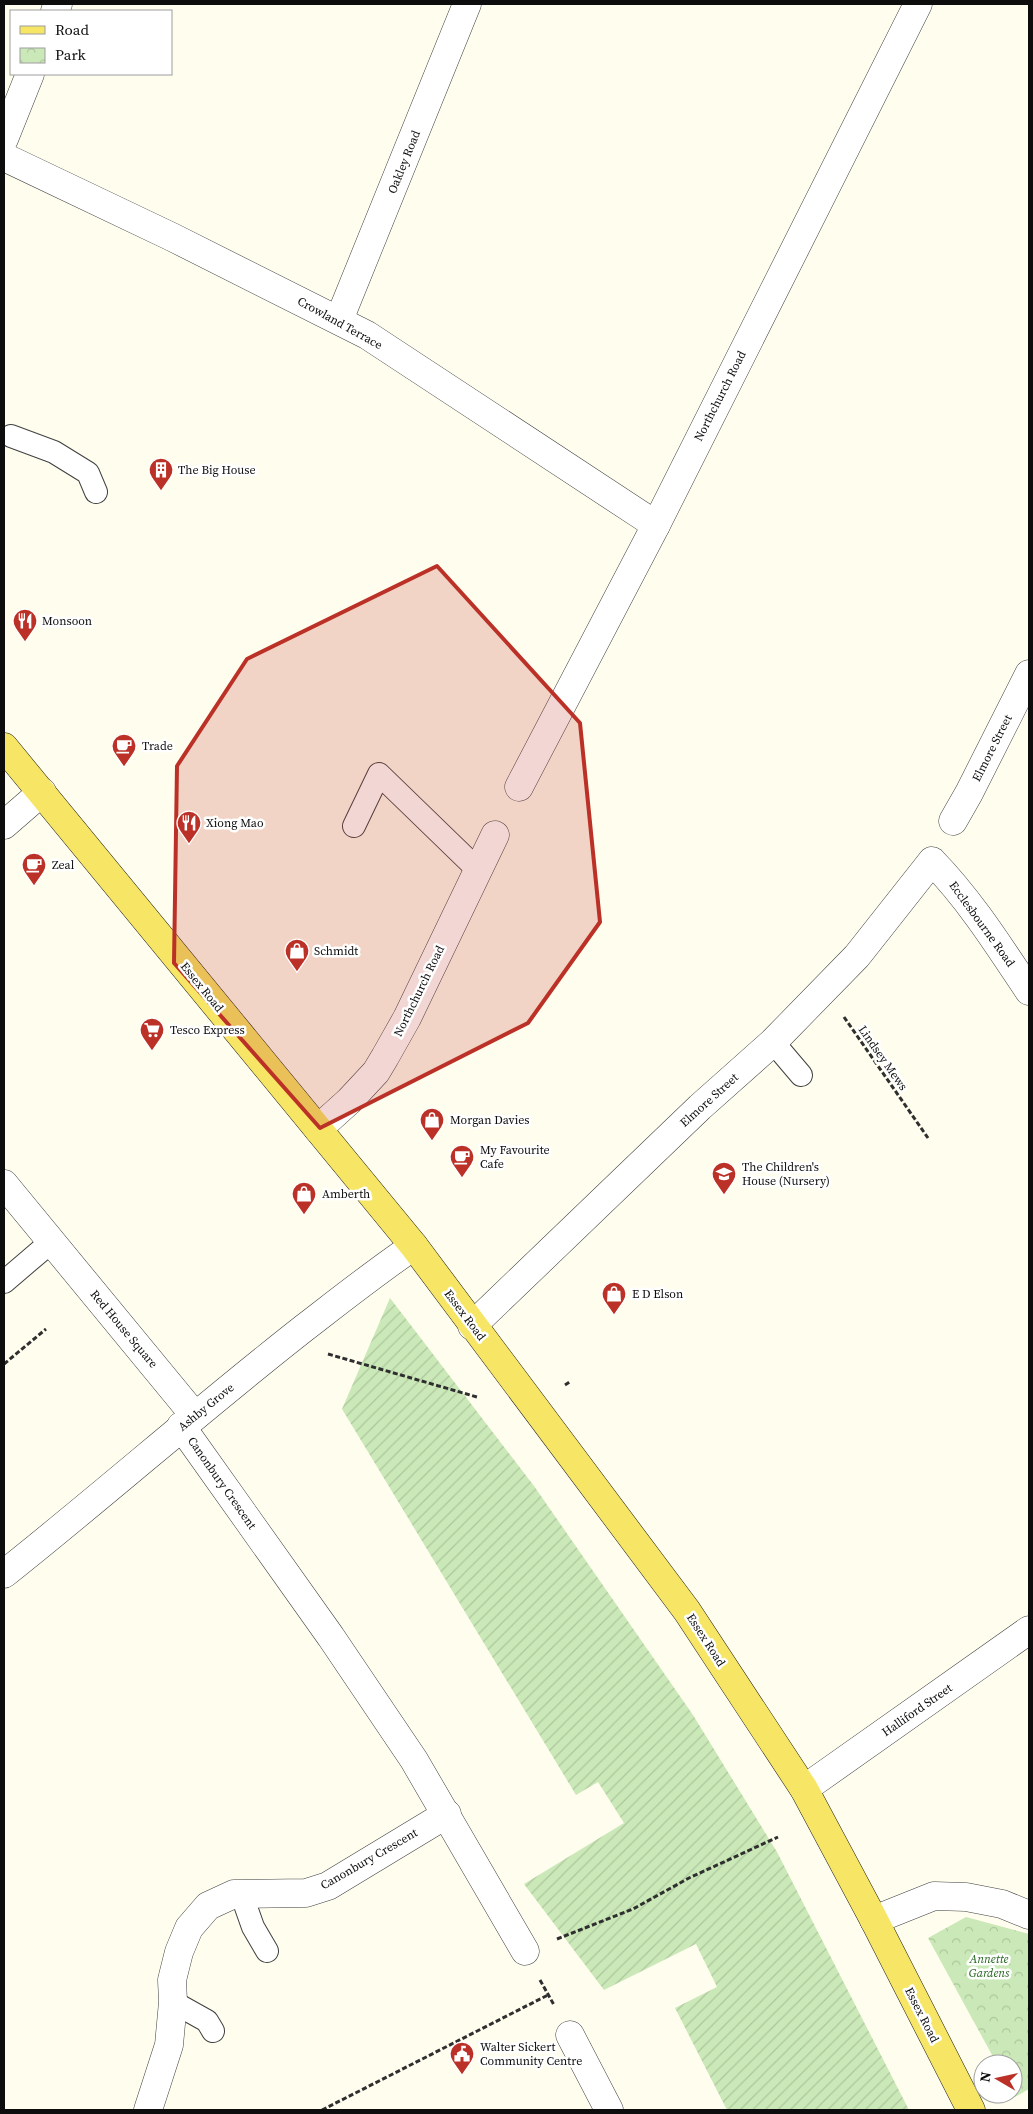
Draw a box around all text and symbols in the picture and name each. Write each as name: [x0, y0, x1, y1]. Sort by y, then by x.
legend: [10, 10, 172, 75]
text: Road: [55, 19, 89, 40]
text: Park: [55, 44, 87, 65]
street label: Oakley Road: [384, 128, 424, 196]
street label: Crowland Terrace: [295, 293, 385, 353]
street label: Northchurch Road: [690, 348, 750, 444]
building icon: The Big House: [148, 457, 174, 491]
place label: The Big House: [178, 462, 256, 478]
restaurant icon: Monsoon: [12, 608, 38, 642]
place label: Monsoon: [42, 613, 92, 629]
street label: Elmore Street: [968, 712, 1016, 784]
cafe icon: Trade: [111, 733, 137, 767]
place label: Trade: [142, 738, 173, 754]
restaurant icon: Xiong Mao: [176, 810, 202, 844]
place label: Xiong Mao: [206, 815, 264, 831]
cafe icon: Zeal: [21, 852, 47, 886]
place label: Zeal: [52, 857, 75, 873]
street label: Ecclesbourne Road: [945, 878, 1019, 970]
shop icon: Schmidt: [284, 938, 310, 972]
place label: Schmidt: [314, 943, 358, 959]
street label: Northchurch Road: [390, 943, 448, 1039]
street label: Essex Road: [177, 959, 227, 1016]
supermarket icon: Tesco Express: [139, 1017, 165, 1051]
place label: Tesco Express: [170, 1022, 245, 1038]
street label: Lindsey Mews: [855, 1022, 911, 1094]
street label: Elmore Street: [676, 1070, 742, 1130]
shop icon: Morgan Davies: [419, 1107, 445, 1141]
place label: Morgan Davies: [450, 1112, 530, 1128]
place label: My Favourite Cafe: [480, 1142, 550, 1172]
cafe icon: My Favourite Cafe: [449, 1144, 475, 1178]
place label: The Children's House (Nursery): [742, 1159, 830, 1189]
school or university icon: The Children's House (Nursery): [711, 1161, 737, 1195]
shop icon: Amberth: [291, 1181, 317, 1215]
place label: Amberth: [322, 1186, 370, 1202]
shop icon: E D Elson: [601, 1281, 627, 1315]
street label: Essex Road: [441, 1286, 490, 1344]
place label: E D Elson: [632, 1286, 683, 1302]
street label: Red House Square: [87, 1287, 161, 1371]
street label: Ashby Grove: [175, 1379, 237, 1435]
street label: Canonbury Crescent: [184, 1434, 260, 1533]
street label: Essex Road: [683, 1610, 729, 1670]
street label: Halliford Street: [879, 1680, 955, 1740]
street label: Canonbury Crescent: [318, 1825, 421, 1893]
park label: Annette Gardens: [969, 1951, 1010, 1981]
street label: Essex Road: [901, 1985, 943, 2046]
place label: Walter Sickert Community Centre: [480, 2039, 582, 2069]
public building icon: Walter Sickert Community Centre: [449, 2041, 475, 2075]
north arrow: [973, 2054, 1023, 2104]
text: N: [974, 2070, 996, 2084]

